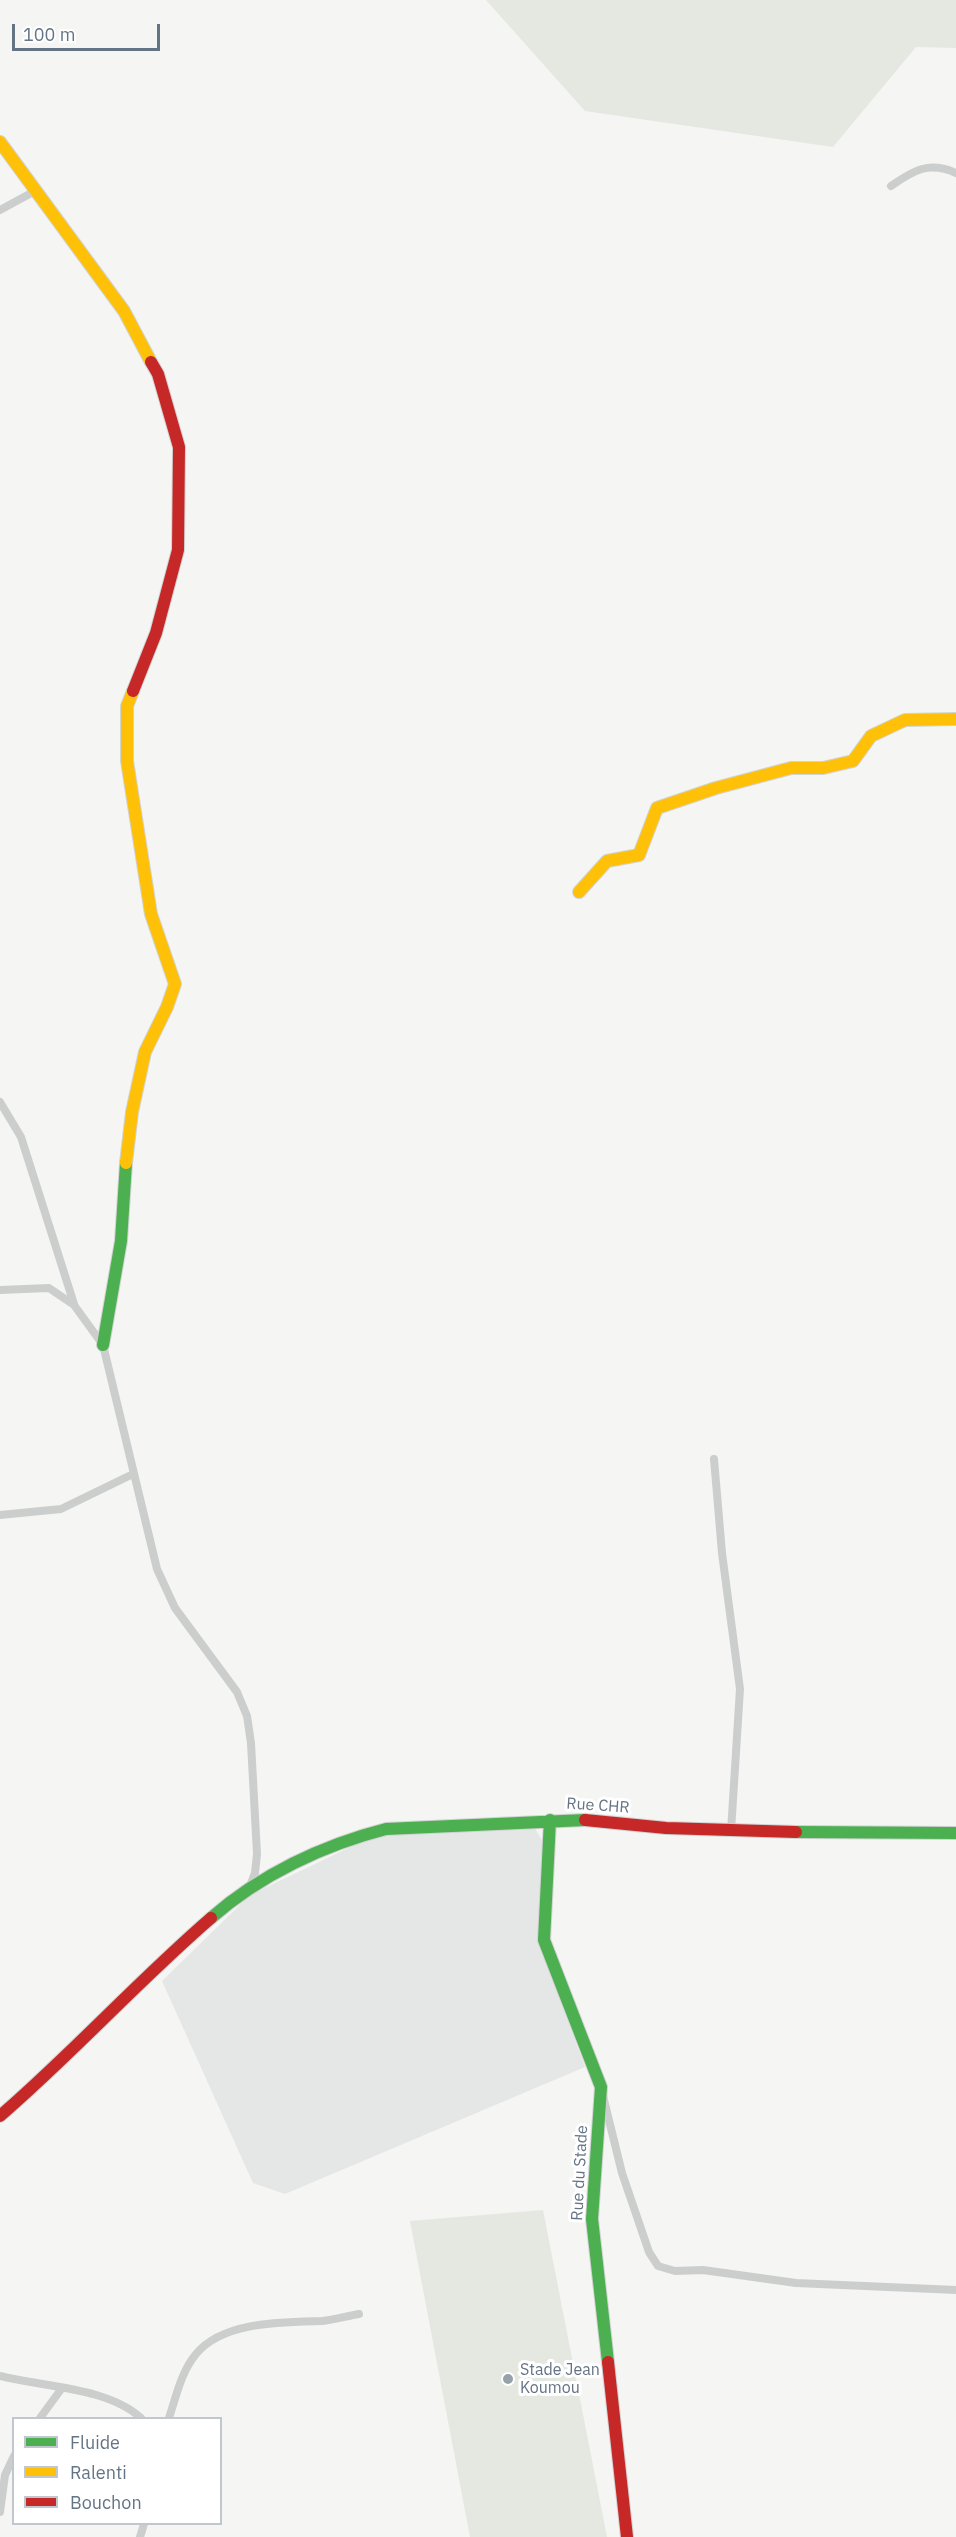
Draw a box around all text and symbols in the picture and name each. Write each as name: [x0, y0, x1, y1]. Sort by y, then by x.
scale bar: [15, 12, 164, 50]
text: 100 m: [23, 23, 75, 46]
street label: Rue CHR: [566, 1794, 630, 1818]
street label: Rue du Stade: [568, 2125, 592, 2221]
place label: Stade Jean Koumou: [520, 2360, 600, 2398]
marker: Stade Jean Koumou: [501, 2372, 515, 2386]
legend: [12, 2417, 222, 2525]
text: Fluide: [70, 2431, 120, 2454]
text: Ralenti: [70, 2461, 127, 2484]
text: Bouchon: [70, 2491, 142, 2514]

